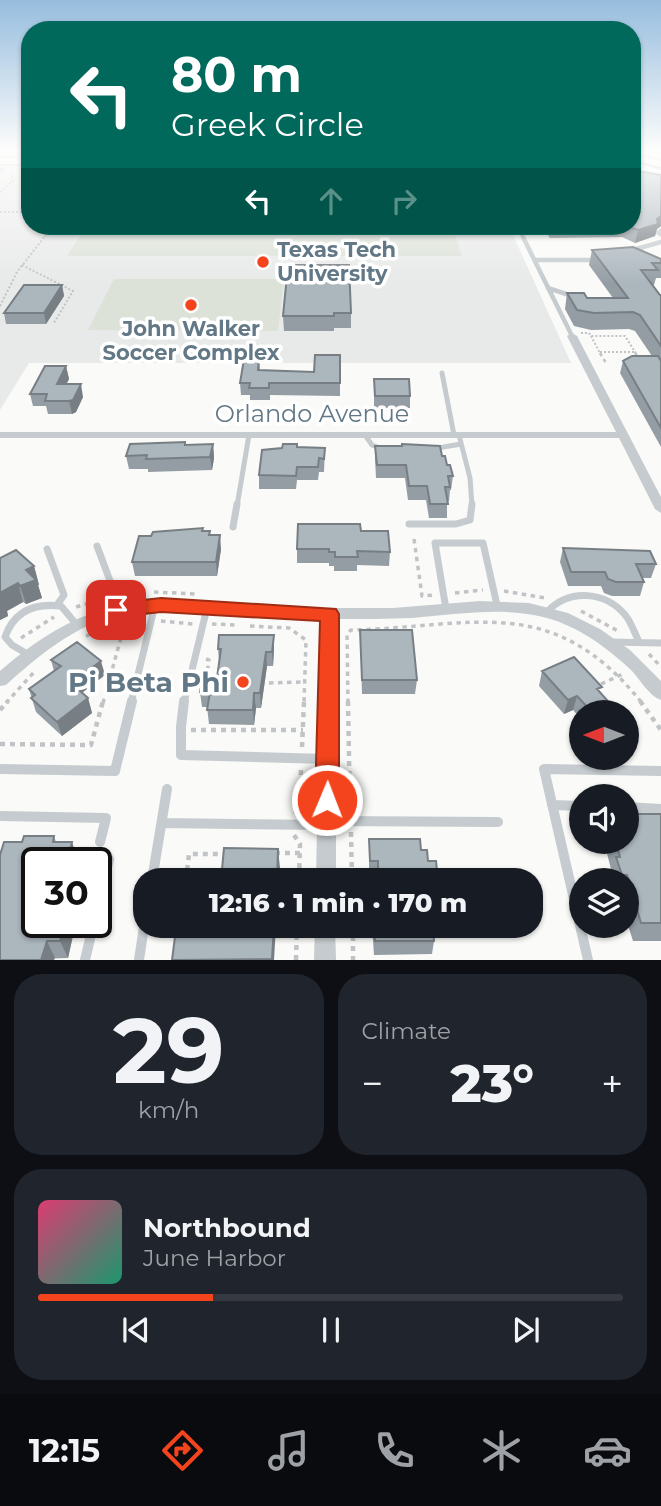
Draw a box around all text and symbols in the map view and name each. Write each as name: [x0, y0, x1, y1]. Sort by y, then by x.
text: 80 m: [171, 45, 302, 104]
icon: left: [56, 49, 147, 140]
text: Greek Circle: [171, 105, 364, 144]
icon: left: [239, 182, 277, 220]
icon: ahead: [312, 182, 350, 220]
icon: right: [385, 182, 423, 220]
place label: Texas Tech University: [277, 237, 396, 286]
marker: Texas Tech University: [255, 254, 271, 270]
marker: John Walker Soccer Complex: [183, 297, 199, 313]
place label: John Walker Soccer Complex: [103, 316, 280, 365]
street label: Orlando Avenue: [215, 399, 409, 428]
pin: [86, 580, 146, 640]
icon: arrive: [97, 591, 135, 629]
place label: Pi Beta Phi: [68, 665, 229, 699]
marker: Pi Beta Phi: [235, 674, 251, 690]
north arrow: [569, 700, 639, 770]
map controls: [569, 700, 639, 938]
position arrow: [290, 763, 364, 837]
button: sound: [569, 784, 639, 854]
speed limit sign: 30: [21, 847, 112, 938]
button: layers: [569, 868, 639, 938]
text: 12:16 · 1 min · 170 m: [209, 887, 467, 919]
text: 29: [113, 995, 225, 1106]
text: Climate: [362, 1017, 451, 1045]
text: 23°: [451, 1052, 534, 1115]
text: −: [362, 1060, 383, 1107]
text: +: [601, 1060, 623, 1107]
text: km/h: [138, 1096, 199, 1124]
text: Northbound: [143, 1212, 311, 1244]
text: June Harbor: [143, 1244, 286, 1272]
icon: previous: [117, 1311, 155, 1349]
icon: pause: [312, 1311, 350, 1349]
icon: next: [507, 1311, 545, 1349]
icon: directions: [158, 1426, 207, 1475]
icon: music: [264, 1426, 313, 1475]
icon: phone: [370, 1426, 419, 1475]
icon: climate: [477, 1426, 526, 1475]
icon: car: [583, 1426, 632, 1475]
text: 12:15: [29, 1431, 100, 1470]

